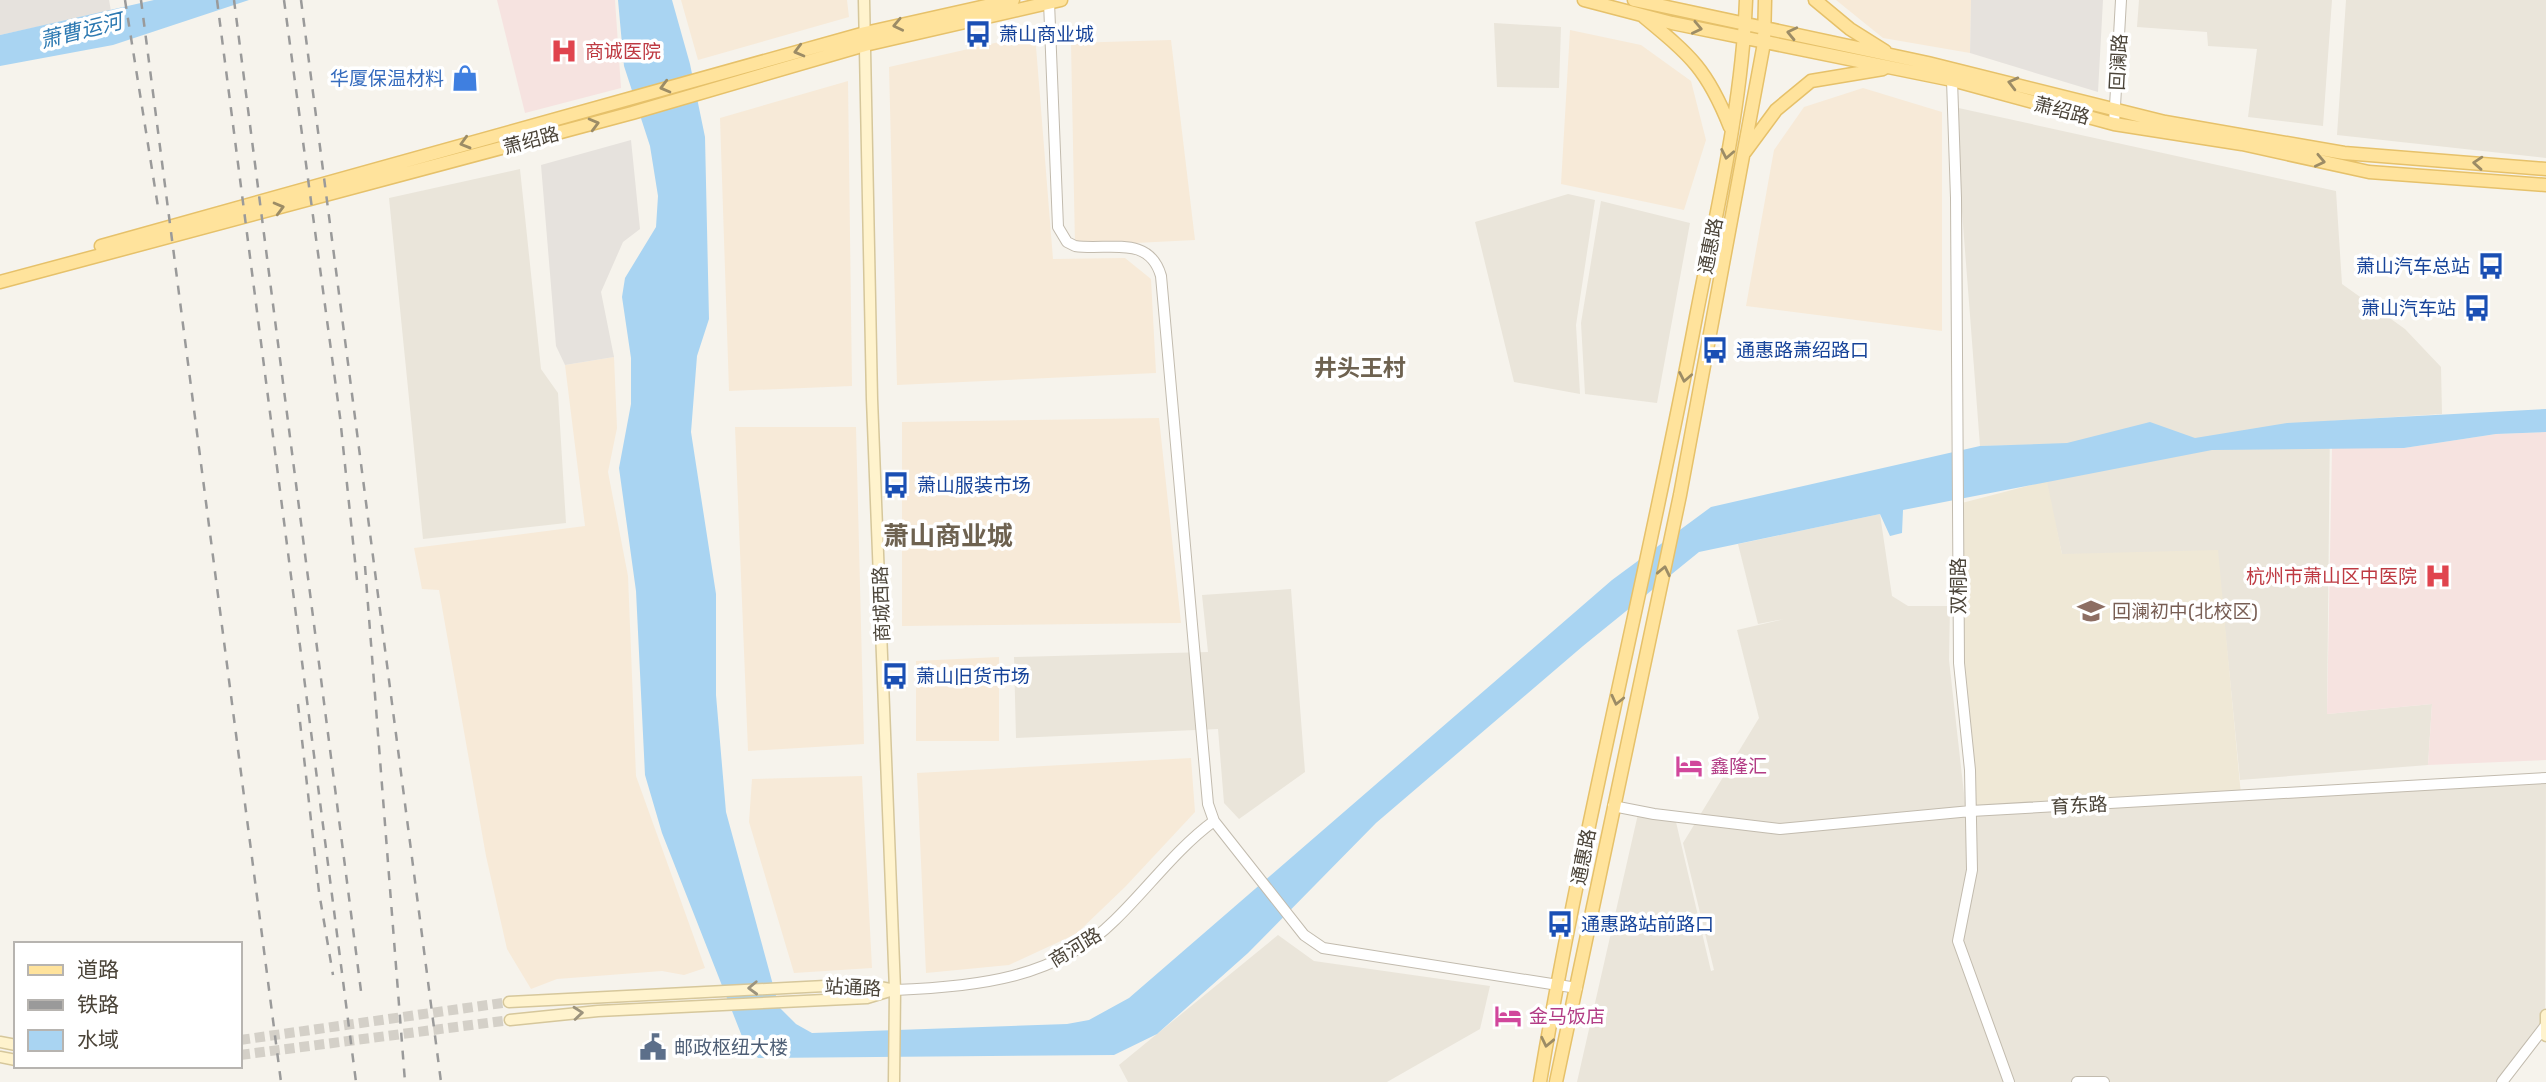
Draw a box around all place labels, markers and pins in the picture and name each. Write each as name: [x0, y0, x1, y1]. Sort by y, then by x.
bus stop icon: 萧山商业城: [963, 19, 993, 49]
place label: 萧山商业城: [999, 23, 1094, 46]
hospital icon: 商诚医院: [549, 36, 579, 66]
place label: 商诚医院: [585, 40, 661, 63]
shop icon: 华厦保温材料: [450, 63, 480, 93]
place label: 华厦保温材料: [330, 67, 444, 90]
bus stop icon: 萧山汽车总站: [2476, 251, 2506, 281]
place label: 萧山汽车总站: [2356, 255, 2470, 278]
bus stop icon: 萧山汽车站: [2462, 293, 2492, 323]
place label: 萧山汽车站: [2361, 297, 2456, 320]
bus stop icon: 通惠路萧绍路口: [1700, 335, 1730, 365]
place label: 通惠路萧绍路口: [1736, 339, 1869, 362]
bus stop icon: 萧山服装市场: [881, 470, 911, 500]
place label: 萧山服装市场: [917, 474, 1031, 497]
hospital icon: 杭州市萧山区中医院: [2423, 561, 2453, 591]
place label: 杭州市萧山区中医院: [2246, 565, 2417, 588]
school or university icon: 回澜初中(北校区): [2076, 596, 2106, 626]
place label: 回澜初中(北校区): [2112, 600, 2258, 623]
bus stop icon: 萧山旧货市场: [880, 661, 910, 691]
place label: 萧山旧货市场: [916, 665, 1030, 688]
hotel icon: 鑫隆汇: [1674, 751, 1704, 781]
place label: 鑫隆汇: [1710, 755, 1767, 778]
bus stop icon: 通惠路站前路口: [1545, 909, 1575, 939]
place label: 通惠路站前路口: [1581, 913, 1714, 936]
hotel icon: 金马饭店: [1493, 1001, 1523, 1031]
place label: 金马饭店: [1529, 1005, 1605, 1028]
public building icon: 邮政枢纽大楼: [638, 1032, 668, 1062]
place label: 邮政枢纽大楼: [674, 1036, 788, 1059]

